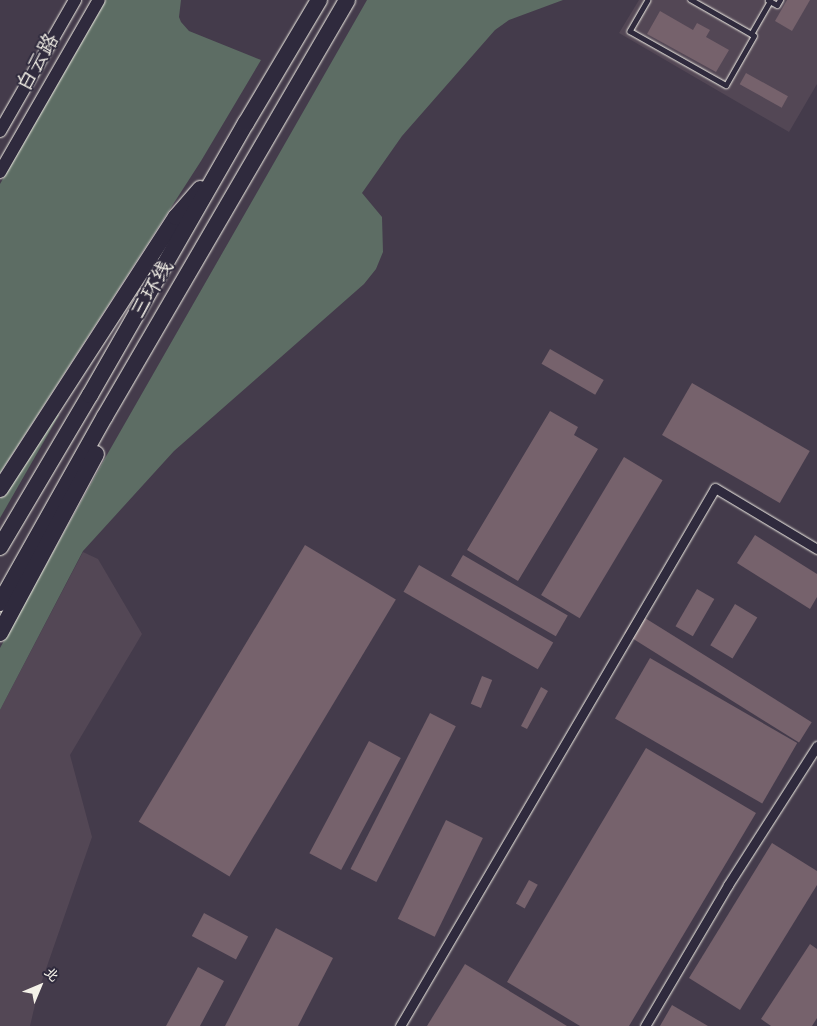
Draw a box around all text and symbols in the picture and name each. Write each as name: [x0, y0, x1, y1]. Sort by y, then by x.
street label: 白云路: [12, 29, 66, 97]
street label: 三环线: [126, 256, 180, 324]
north arrow: [15, 961, 65, 1011]
text: 北: [39, 963, 63, 987]

